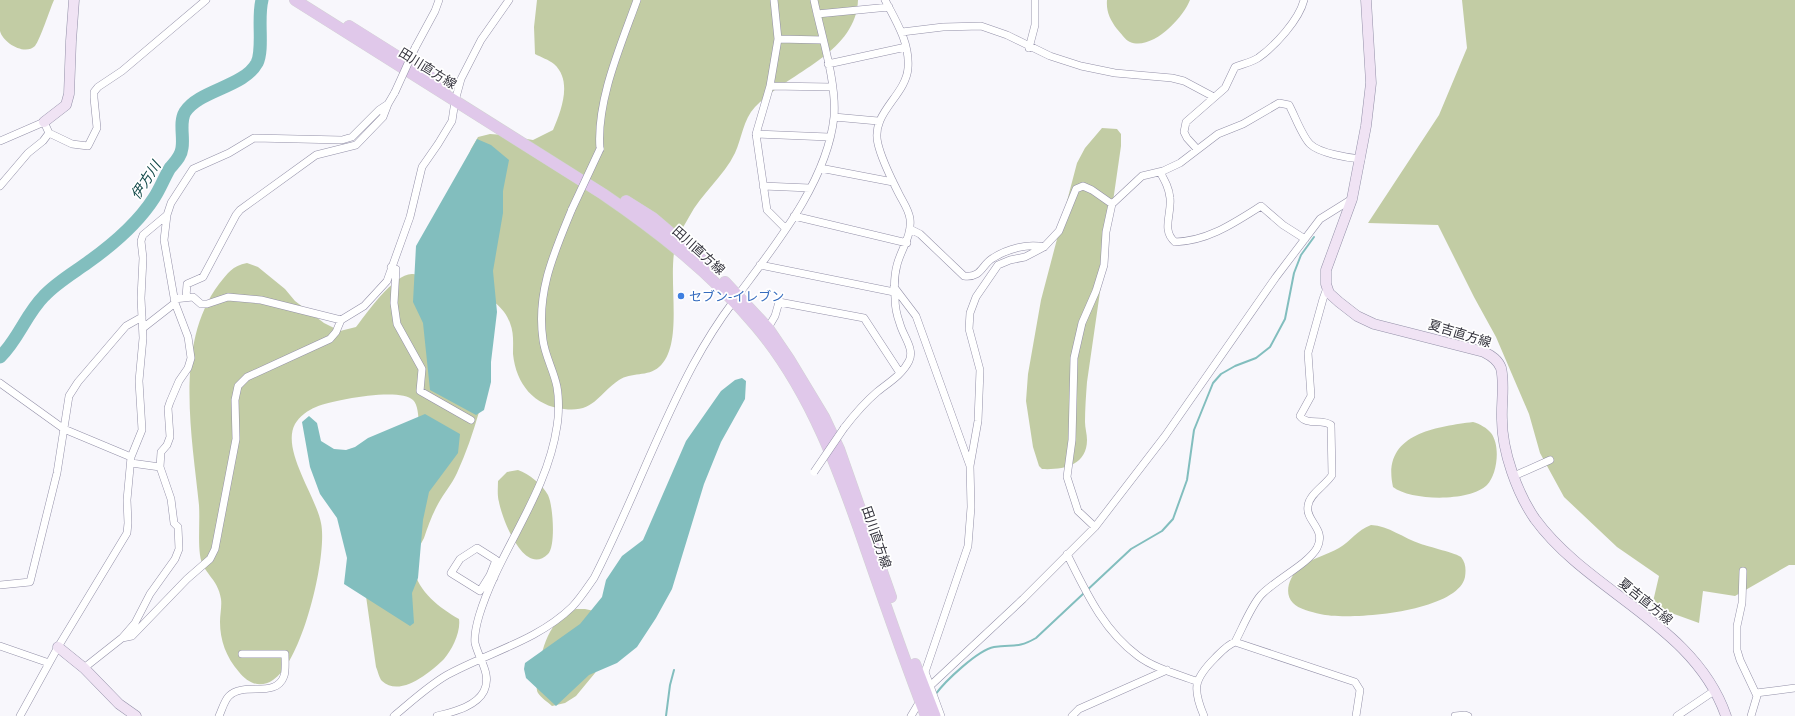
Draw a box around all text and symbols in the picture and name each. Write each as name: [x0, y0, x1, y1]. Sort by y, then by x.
street label: 田川直方線: [396, 43, 460, 93]
water label: 伊方川: [126, 156, 165, 203]
street label: 田川直方線: [669, 222, 729, 278]
place label: セブン-イレブン: [689, 287, 784, 305]
marker: セブン-イレブン: [676, 291, 686, 301]
street label: 夏吉直方線: [1426, 315, 1494, 351]
street label: 田川直方線: [858, 503, 896, 571]
street label: 夏吉直方線: [1615, 574, 1677, 628]

